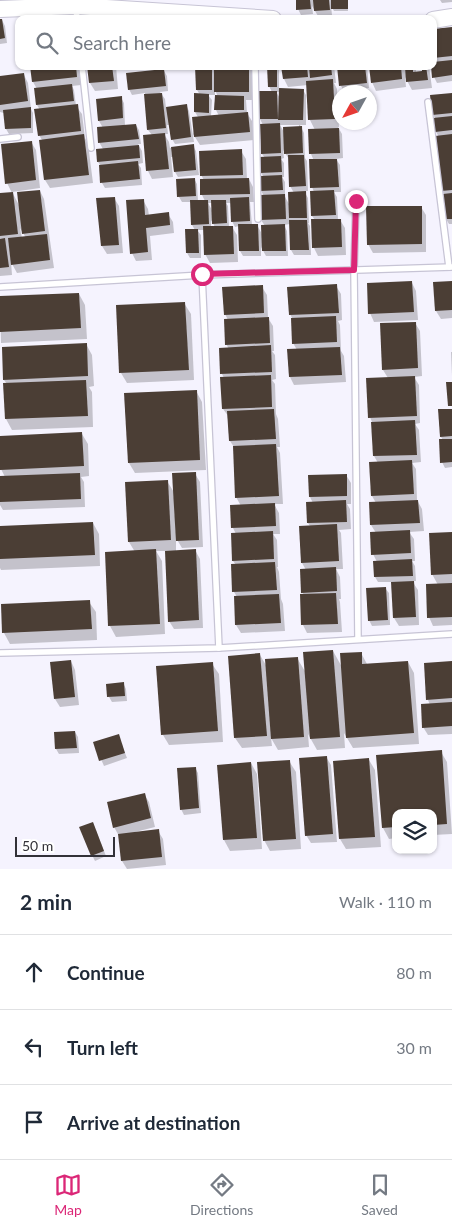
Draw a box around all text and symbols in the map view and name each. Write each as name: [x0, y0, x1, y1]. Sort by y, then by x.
search box: [15, 15, 437, 70]
icon: search: [33, 29, 61, 57]
text: Search here: [73, 31, 171, 54]
north arrow: [332, 85, 377, 130]
route end: [345, 190, 368, 213]
route start: [191, 263, 214, 286]
map controls: [392, 809, 437, 854]
button: layers: [392, 809, 437, 854]
scale bar: [15, 834, 115, 857]
text: 50 m: [22, 837, 53, 854]
text: 2 min: [20, 889, 72, 914]
text: Walk · 110 m: [339, 892, 432, 911]
icon: ahead: [20, 958, 48, 986]
text: Continue: [67, 961, 145, 984]
text: 80 m: [396, 963, 432, 982]
icon: left: [20, 1033, 48, 1061]
text: Turn left: [67, 1036, 138, 1059]
text: 30 m: [396, 1038, 432, 1057]
icon: arrive: [20, 1108, 48, 1136]
text: Arrive at destination: [67, 1111, 240, 1134]
tab: Map: [54, 1171, 82, 1218]
tab: Directions: [190, 1171, 253, 1218]
tab: Saved: [361, 1171, 398, 1218]

